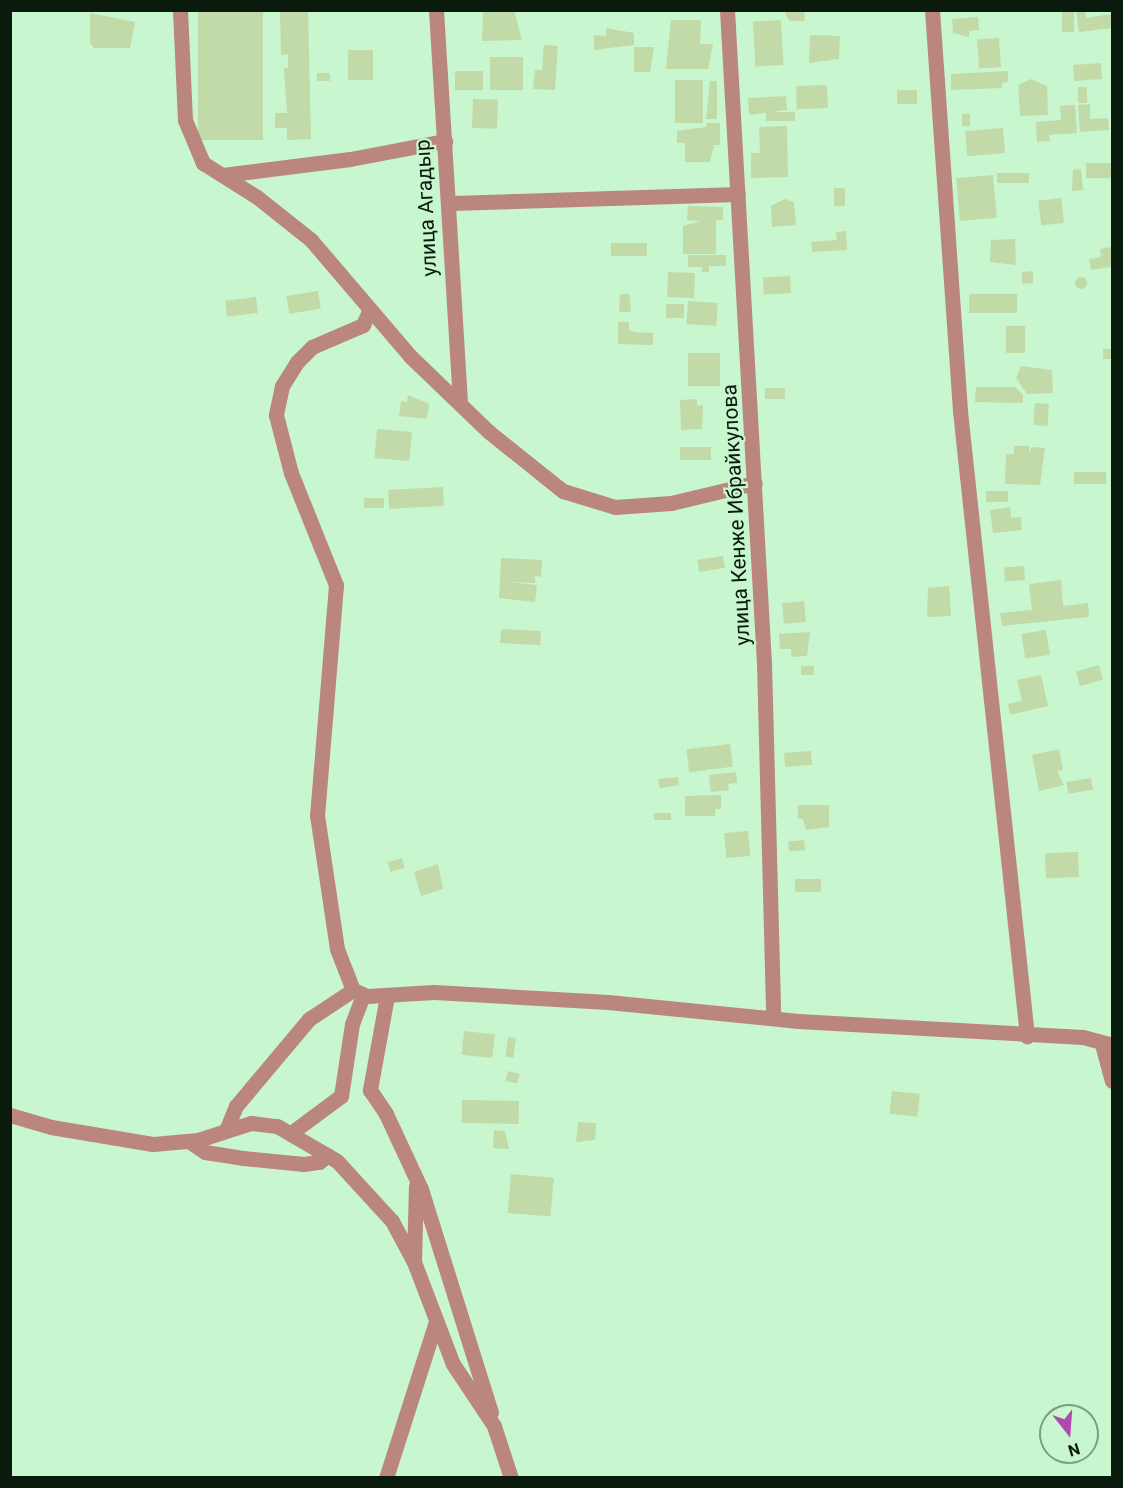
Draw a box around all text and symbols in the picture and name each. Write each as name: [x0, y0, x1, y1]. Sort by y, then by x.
street label: улица Агадыр: [410, 139, 442, 277]
street label: улица Кенже Ибрайкулова: [717, 384, 755, 646]
north arrow: [1039, 1404, 1099, 1464]
text: N: [1066, 1439, 1082, 1461]

